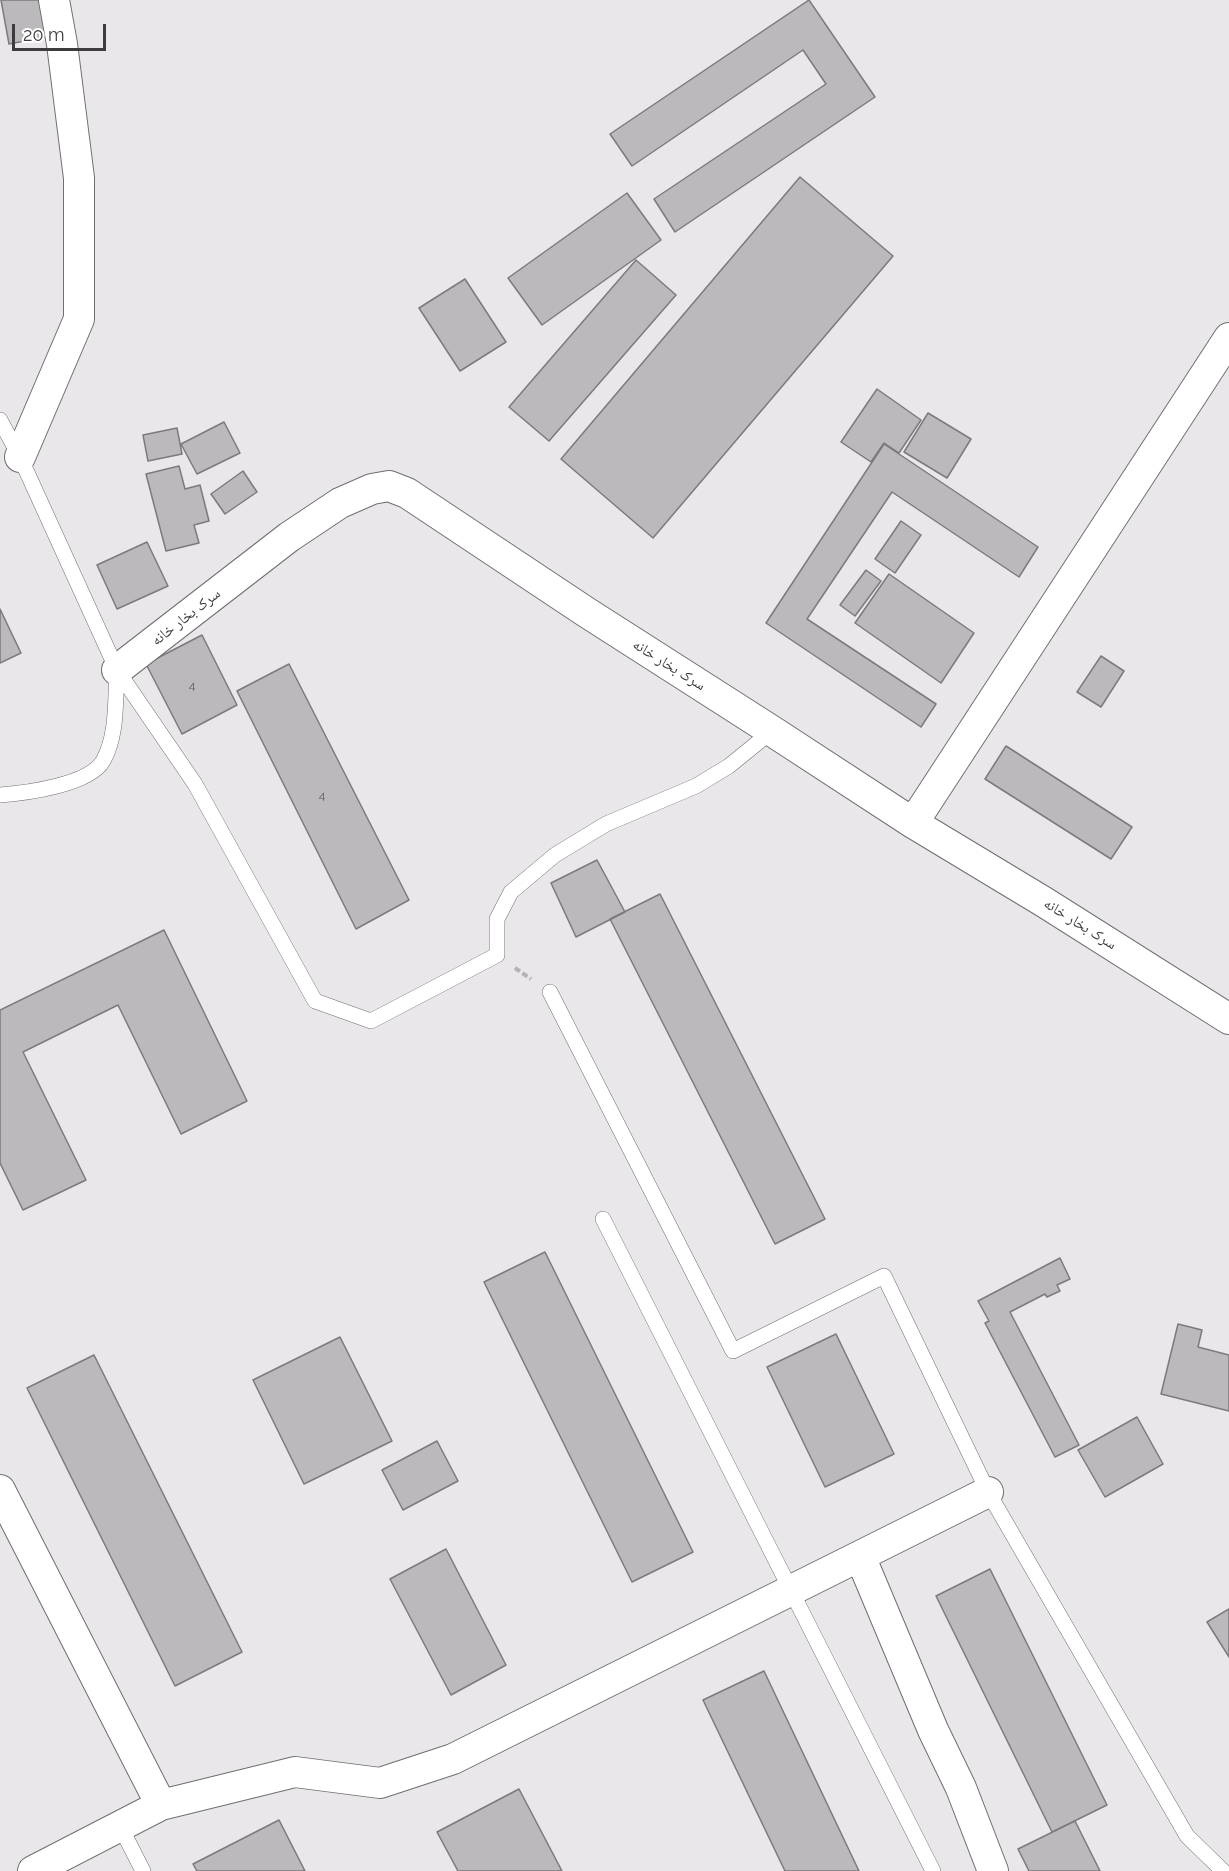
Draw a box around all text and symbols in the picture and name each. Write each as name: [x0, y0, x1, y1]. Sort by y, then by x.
scale bar: [15, 12, 110, 50]
text: 20 m: [23, 24, 65, 45]
street label: سرک بخار خانه: [148, 585, 224, 649]
street label: سرک بخار خانه: [629, 636, 709, 694]
house number: 4: [189, 678, 195, 692]
house number: 4: [319, 788, 325, 802]
street label: سرک بخار خانه: [1040, 895, 1120, 953]

